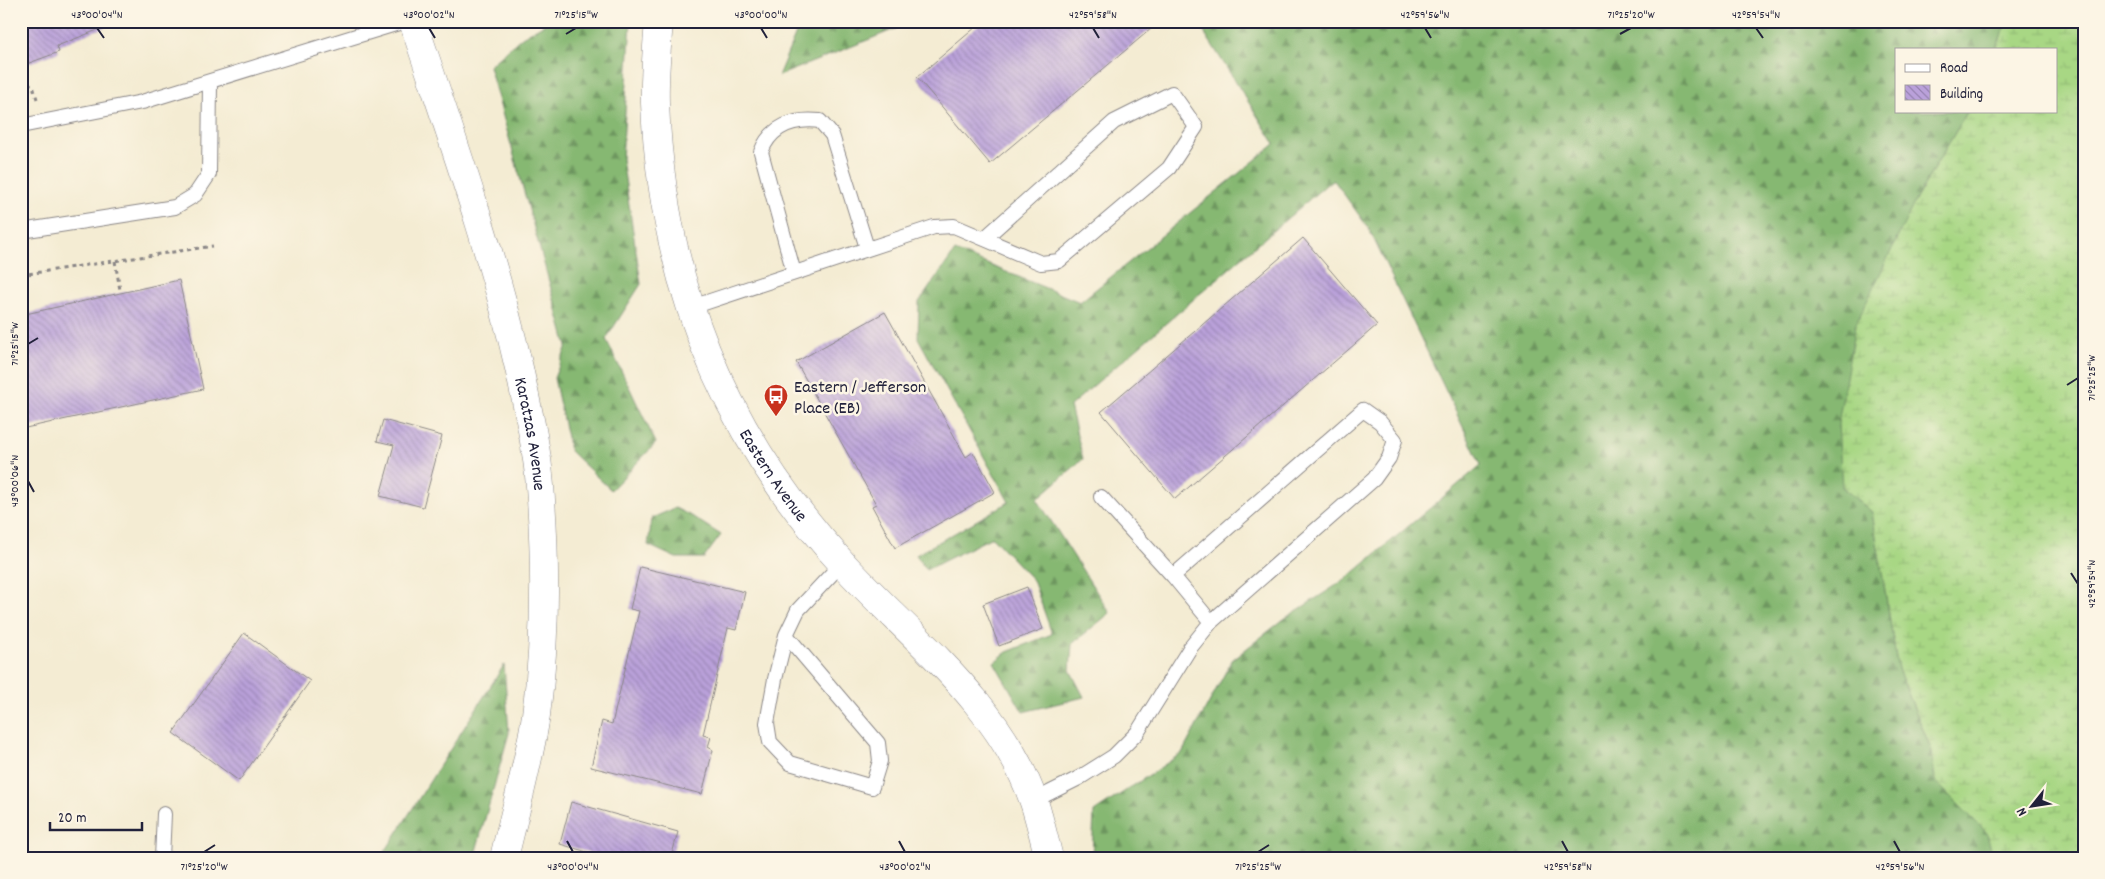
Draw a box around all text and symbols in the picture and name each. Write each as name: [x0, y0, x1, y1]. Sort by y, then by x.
text: 43°00'04"N: [71, 7, 123, 24]
text: 43°00'02"N: [403, 7, 455, 24]
text: 71°25'15"W: [554, 7, 598, 24]
text: 43°00'00"N: [735, 7, 788, 24]
text: 42°59'58"N: [1069, 7, 1117, 24]
text: 42°59'56"N: [1400, 7, 1450, 24]
text: 71°25'20"W: [1607, 7, 1655, 24]
text: 42°59'54"N: [1732, 7, 1780, 24]
legend: [1895, 48, 2058, 112]
text: Road: [1940, 58, 1968, 80]
text: Building: [1940, 84, 1983, 106]
text: 71°25'15"W: [7, 322, 24, 366]
text: 71°25'25"W: [2084, 355, 2101, 401]
street label: Karatzas Avenue: [506, 375, 550, 492]
place label: Eastern / Jefferson Place (EB): [794, 376, 926, 422]
bus stop icon: Eastern / Jefferson Place (EB): [763, 383, 789, 417]
street label: Eastern Avenue: [731, 425, 812, 528]
text: 43°00'06"N: [7, 455, 24, 507]
text: 42°59'54"N: [2084, 560, 2101, 608]
north arrow: [2008, 782, 2058, 832]
scale bar: [50, 799, 142, 831]
text: N: [2012, 803, 2033, 819]
text: 20 m: [58, 808, 86, 830]
text: 71°25'20"W: [180, 859, 228, 876]
text: 43°00'04"N: [547, 859, 599, 876]
text: 43°00'02"N: [879, 859, 931, 876]
text: 71°25'25"W: [1235, 859, 1281, 876]
text: 42°59'58"N: [1544, 859, 1592, 876]
text: 42°59'56"N: [1875, 859, 1925, 876]

